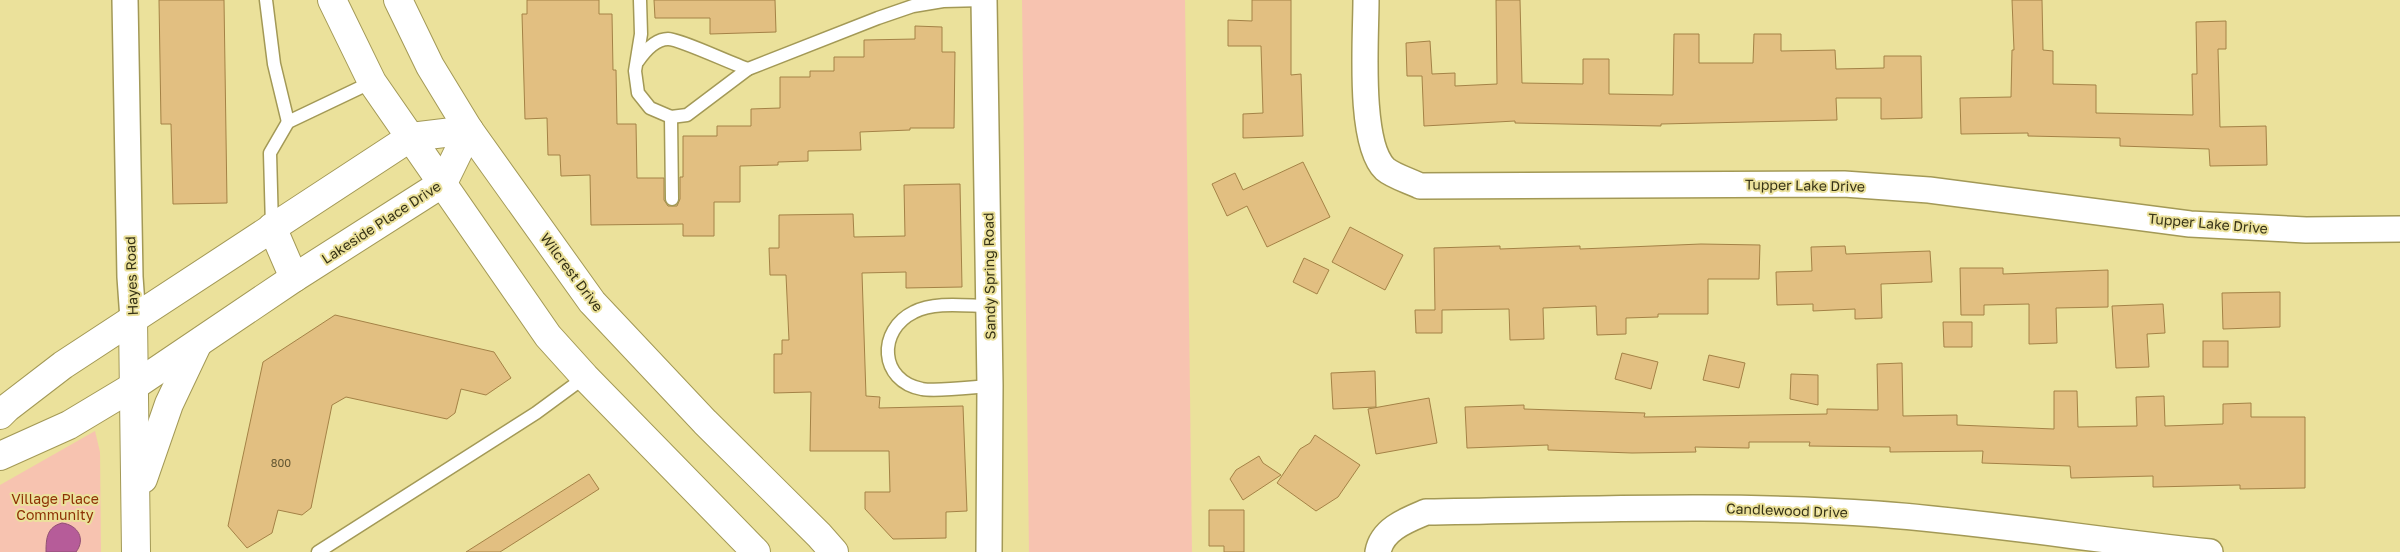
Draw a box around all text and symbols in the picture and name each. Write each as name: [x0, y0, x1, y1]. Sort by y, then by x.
street label: Tupper Lake Drive: [1745, 175, 1865, 195]
street label: Lakeside Place Drive: [318, 177, 444, 267]
street label: Tupper Lake Drive: [2147, 209, 2269, 237]
street label: Sandy Spring Road: [979, 212, 999, 340]
street label: Wilcrest Drive: [537, 229, 607, 315]
street label: Hayes Road: [121, 236, 141, 316]
house number: 800: [271, 456, 291, 469]
park label: Village Place Community: [11, 490, 99, 523]
street label: Candlewood Drive: [1726, 499, 1848, 521]

